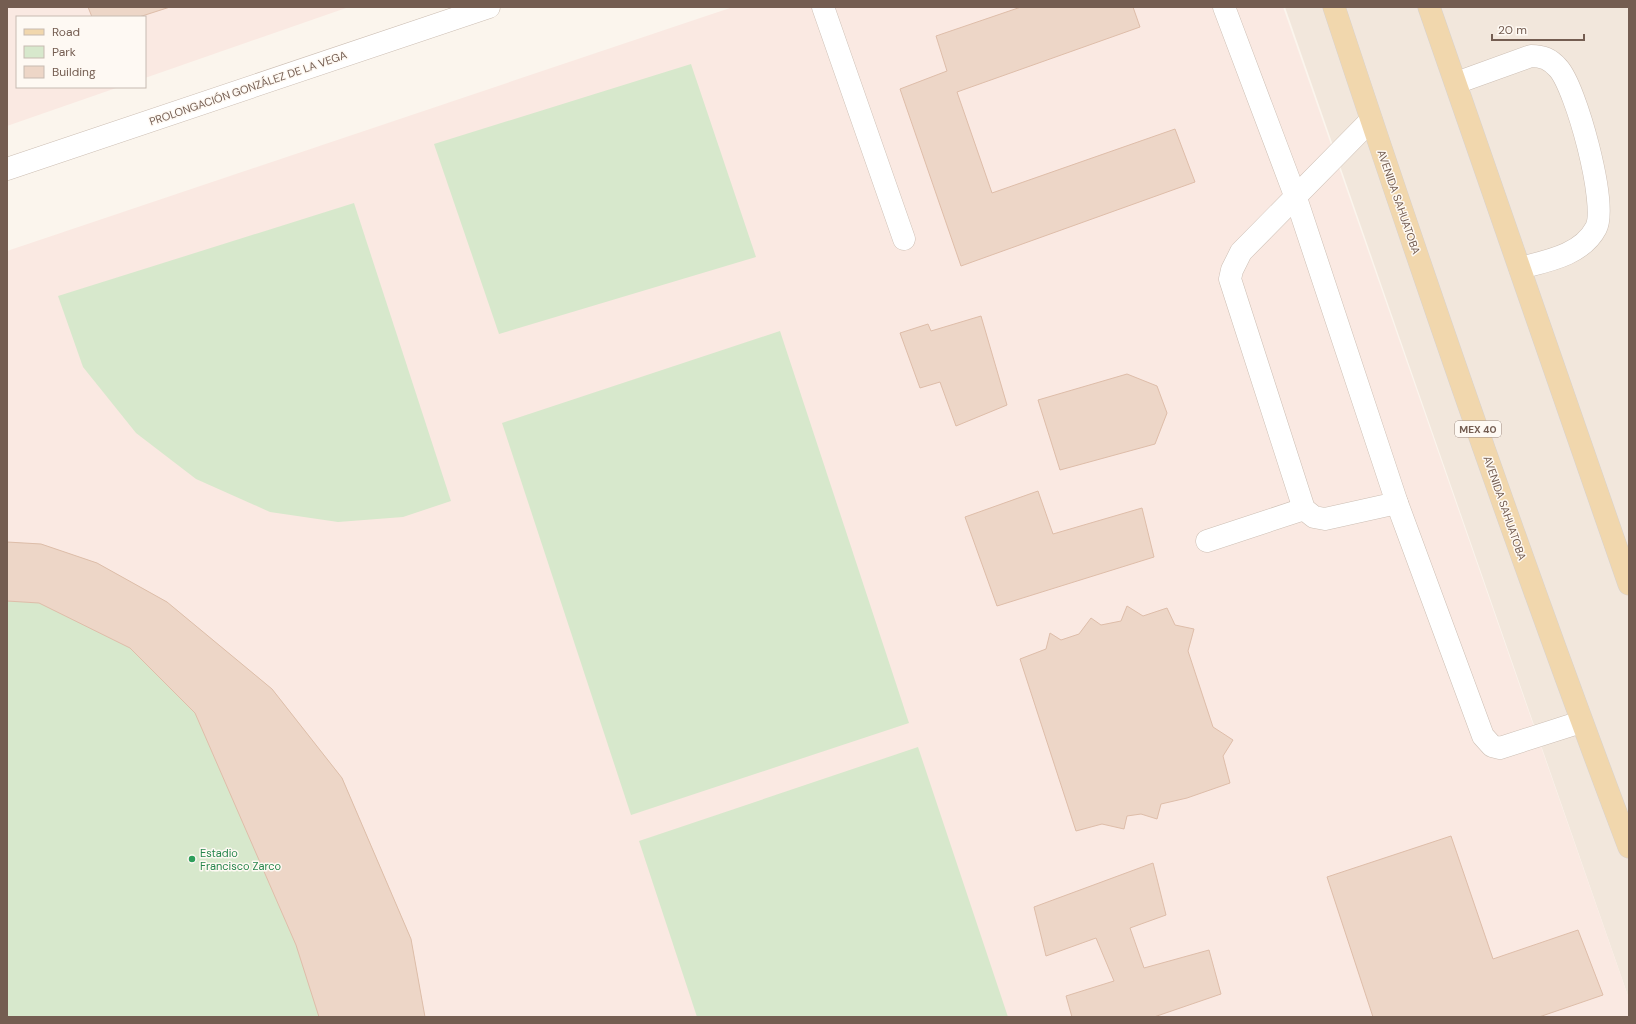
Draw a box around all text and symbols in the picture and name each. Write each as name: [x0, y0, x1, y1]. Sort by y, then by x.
legend: [16, 16, 146, 88]
scale bar: [1492, 16, 1584, 42]
text: 20 m: [1498, 22, 1527, 38]
text: Road: [52, 24, 80, 40]
text: Park: [52, 44, 76, 60]
street label: PROLONGACIÓN GONZÁLEZ DE LA VEGA: [147, 48, 349, 128]
text: Building: [52, 64, 96, 80]
street label: AVENIDA SAHUATOBA: [1375, 148, 1423, 256]
road number: MEX 40: [1455, 421, 1501, 437]
street label: AVENIDA SAHUATOBA: [1481, 454, 1529, 562]
place label: Estadio Francisco Zarco: [200, 846, 281, 873]
marker: Estadio Francisco Zarco: [187, 854, 197, 864]

